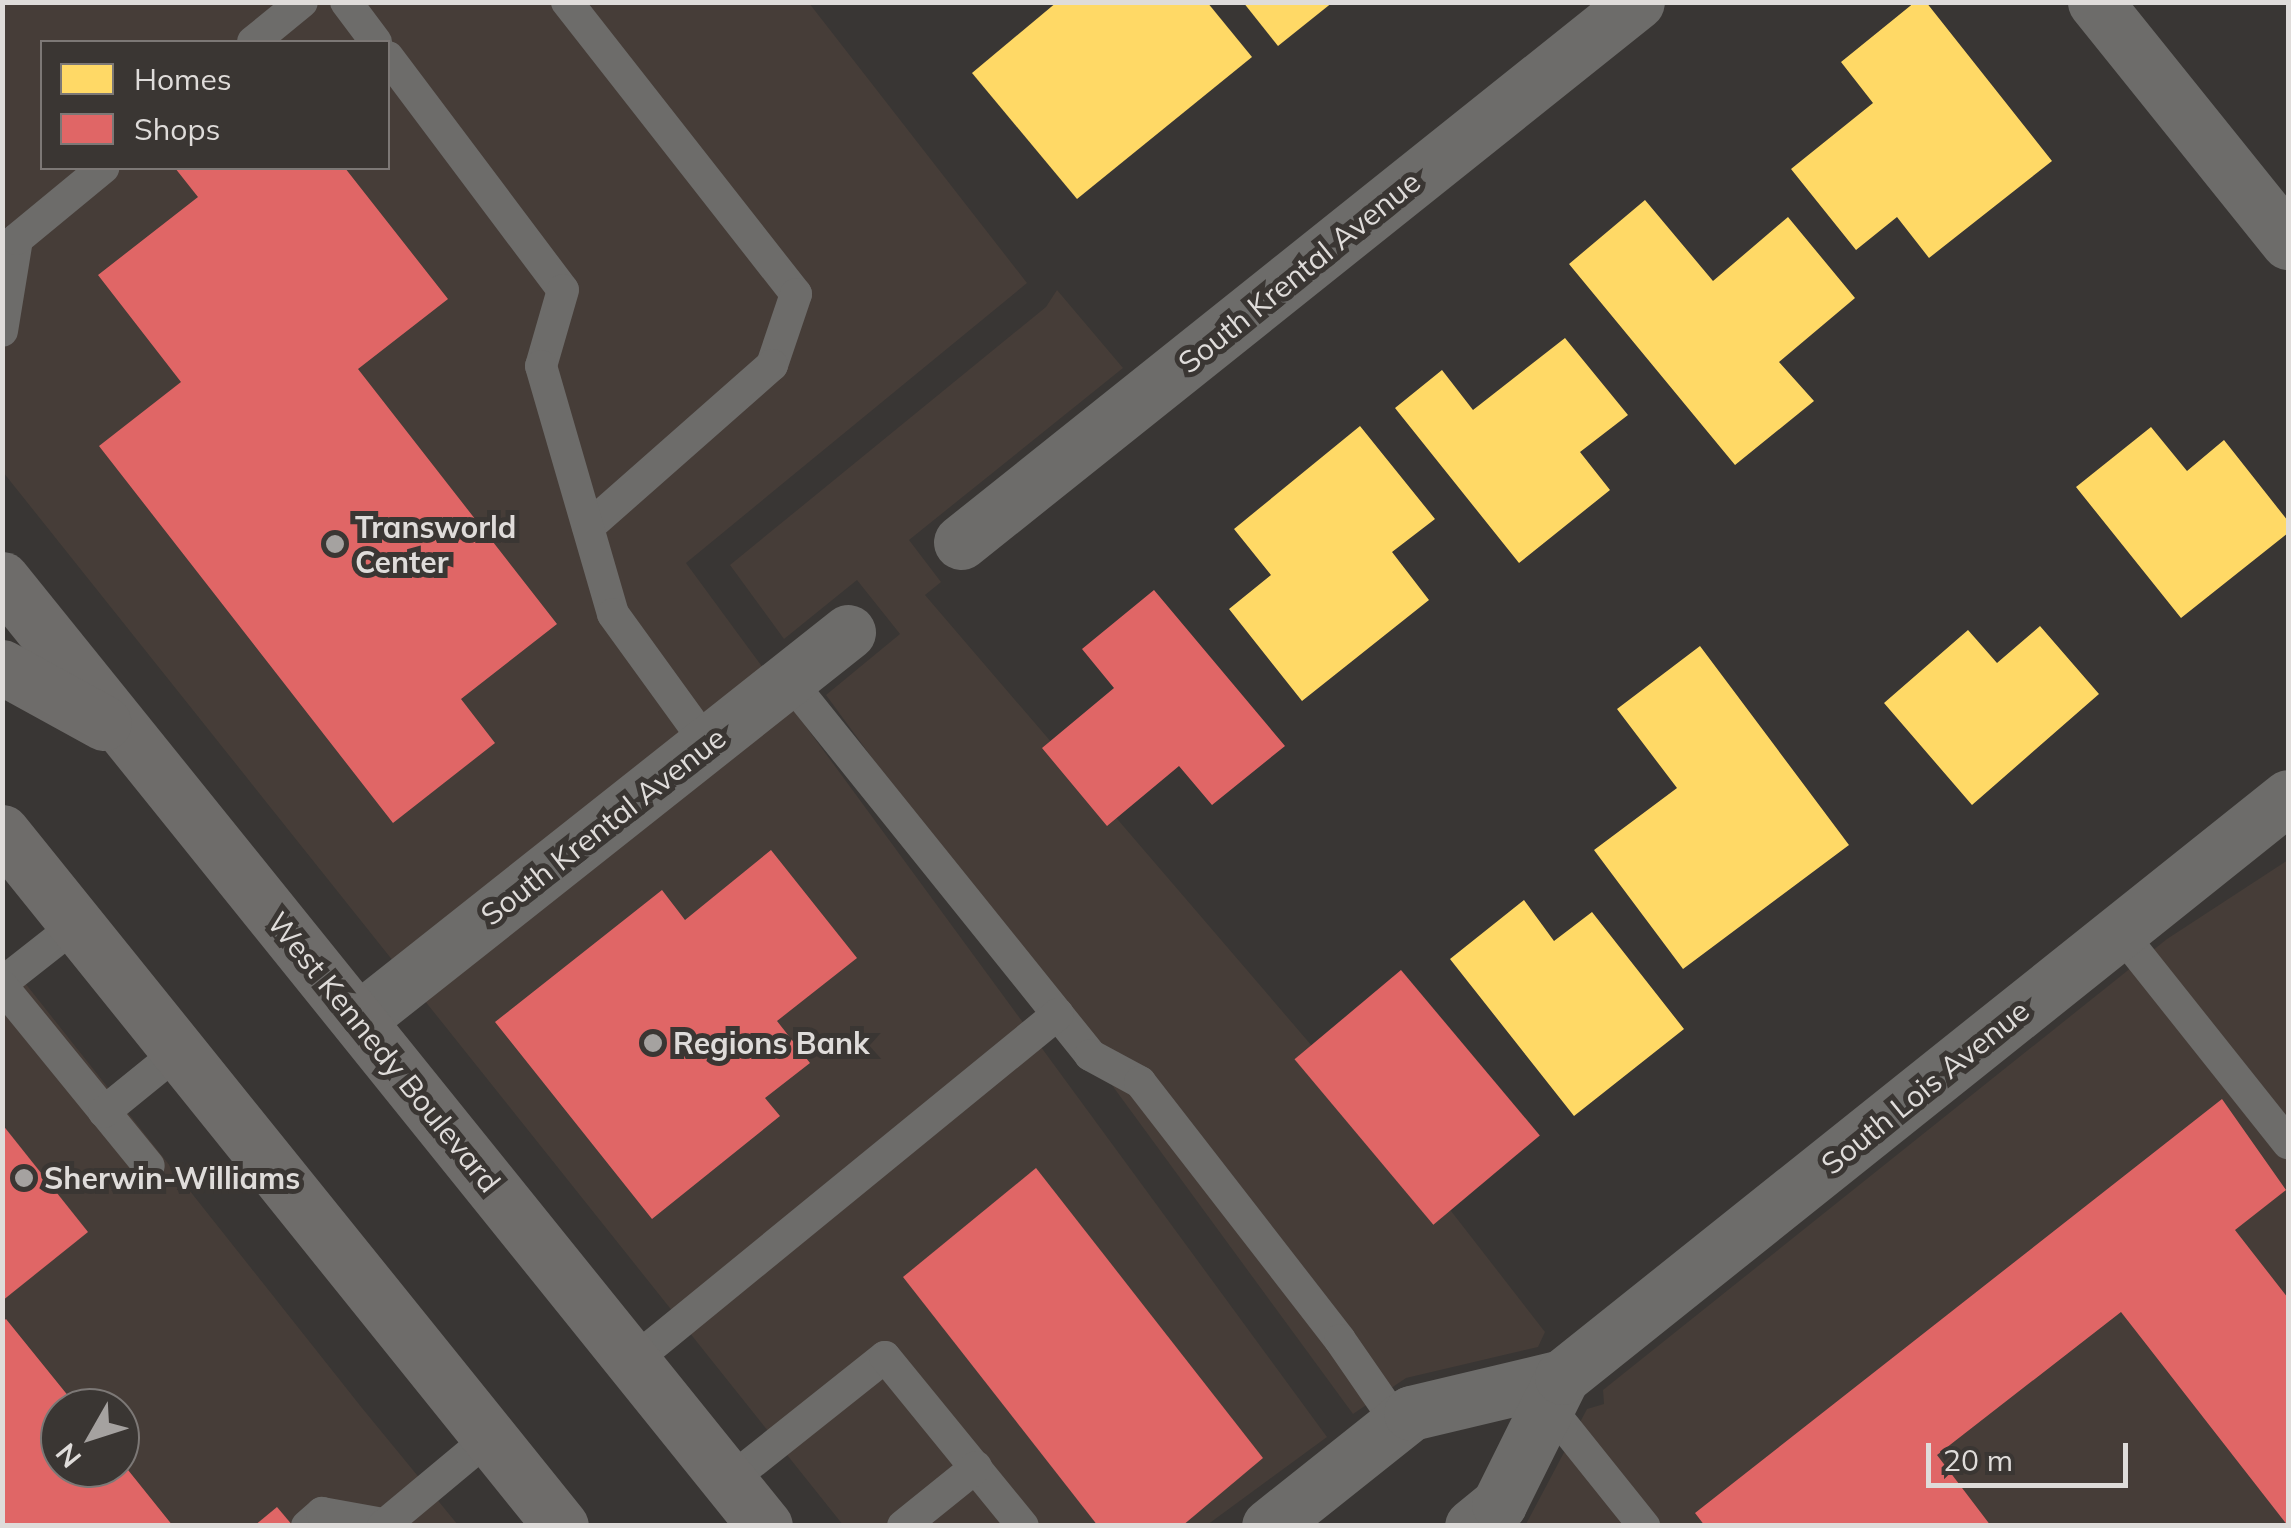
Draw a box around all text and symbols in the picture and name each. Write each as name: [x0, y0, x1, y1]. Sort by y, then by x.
legend: [40, 40, 390, 170]
text: Homes: [134, 60, 232, 98]
text: Shops: [134, 110, 220, 148]
street label: South Krental Avenue: [1171, 163, 1427, 381]
place label: Transworld Center: [355, 509, 516, 580]
marker: Transworld Center: [324, 533, 346, 555]
street label: South Krental Avenue: [473, 719, 733, 933]
street label: West Kennedy Boulevard: [260, 905, 508, 1199]
street label: South Lois Avenue: [1814, 992, 2036, 1182]
place label: Regions Bank: [673, 1025, 870, 1061]
marker: Regions Bank: [642, 1032, 664, 1054]
place label: Sherwin-Williams: [44, 1160, 300, 1196]
marker: Sherwin-Williams: [13, 1167, 35, 1189]
north arrow: [40, 1388, 140, 1488]
scale bar: [1931, 1423, 2134, 1485]
text: N: [48, 1437, 88, 1475]
text: 20 m: [1943, 1441, 2013, 1479]

